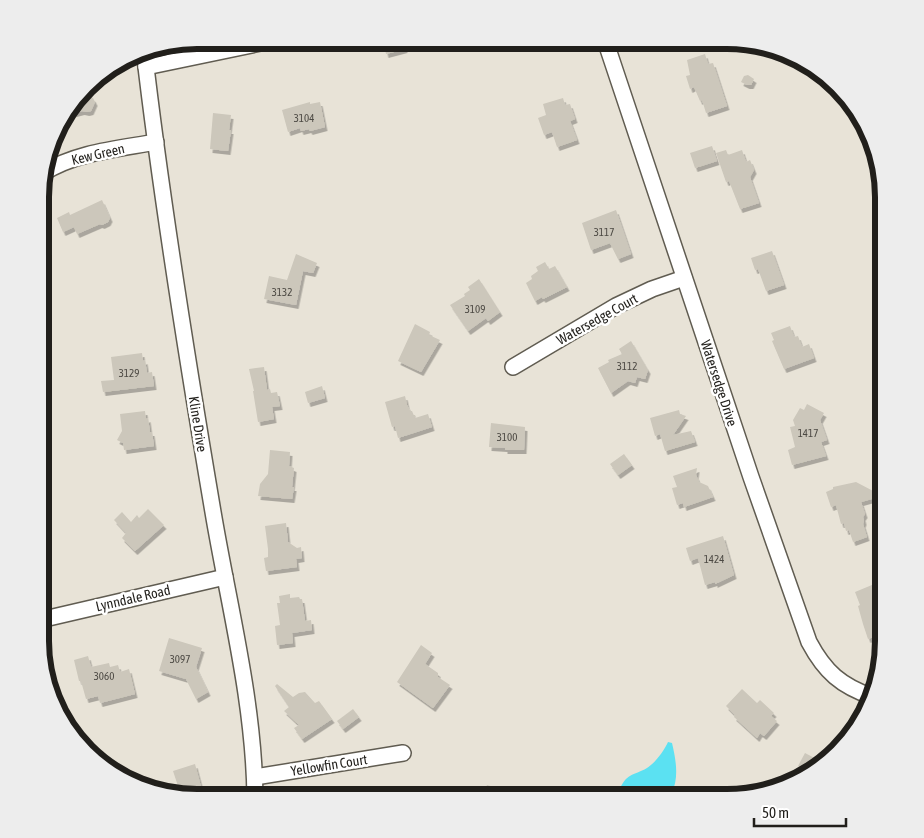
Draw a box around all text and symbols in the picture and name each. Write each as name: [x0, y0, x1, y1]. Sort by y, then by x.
house number: 3104: [294, 112, 314, 124]
street label: Kew Green: [70, 140, 126, 168]
house number: 3117: [594, 226, 614, 238]
house number: 3132: [272, 286, 292, 298]
street label: Watersedge Court: [554, 290, 640, 348]
house number: 3109: [465, 303, 485, 315]
street label: Watersedge Drive: [698, 338, 740, 428]
house number: 3112: [617, 360, 637, 372]
house number: 3129: [119, 367, 139, 379]
street label: Kline Drive: [186, 395, 210, 453]
house number: 1417: [798, 427, 818, 439]
house number: 3100: [497, 431, 517, 443]
house number: 1424: [704, 553, 724, 565]
street label: Lynndale Road: [94, 582, 172, 614]
house number: 3097: [170, 653, 190, 665]
house number: 3060: [94, 670, 114, 682]
street label: Yellowfin Court: [290, 751, 368, 779]
scale bar: [754, 796, 846, 828]
text: 50 m: [762, 804, 789, 821]

